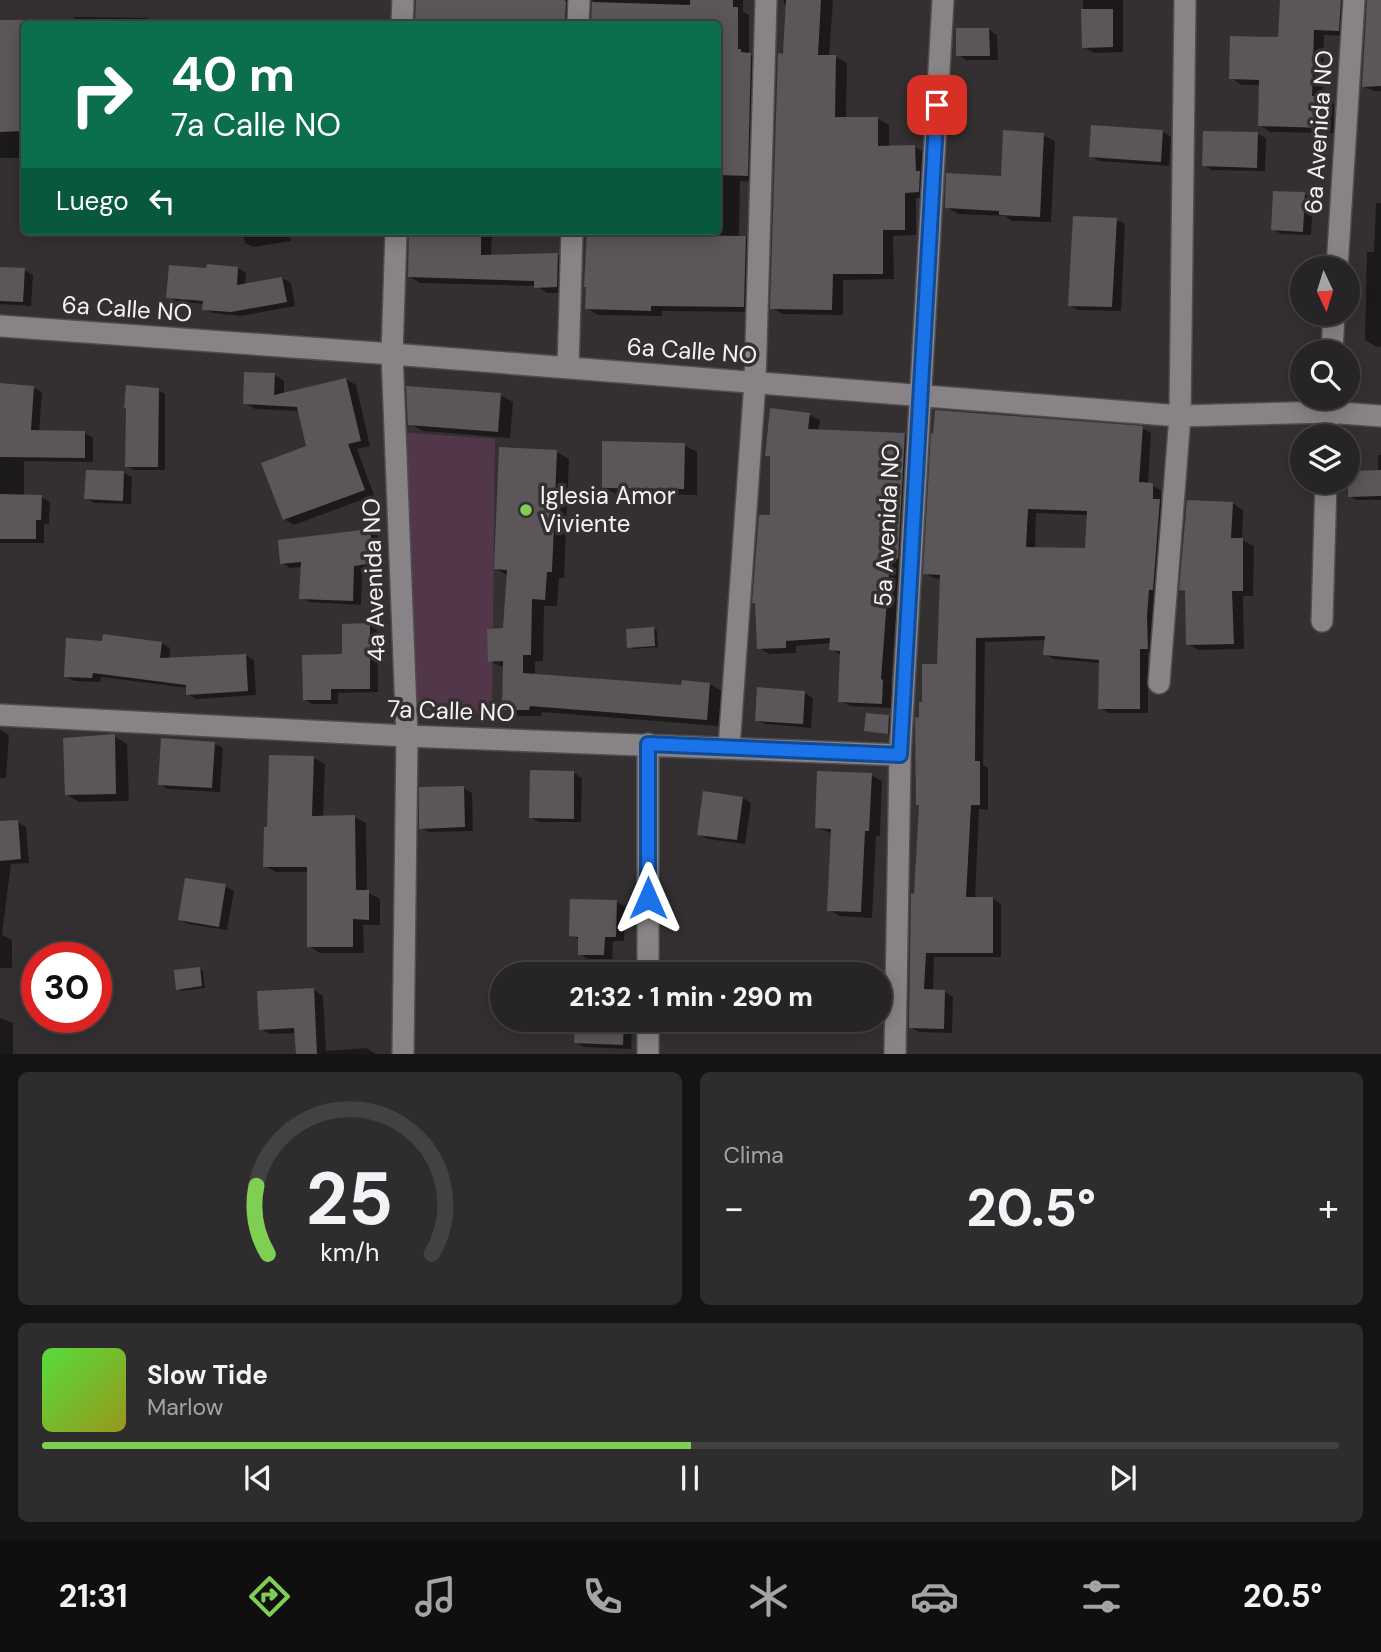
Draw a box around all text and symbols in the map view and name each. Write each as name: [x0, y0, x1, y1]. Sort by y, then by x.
text: 40 m: [171, 42, 295, 106]
icon: right: [56, 49, 147, 140]
street label: 6a Avenida NO: [1297, 49, 1340, 215]
pin: [907, 75, 967, 135]
icon: arrive: [918, 86, 956, 124]
text: 7a Calle NO: [171, 104, 341, 146]
icon: left: [143, 182, 181, 220]
text: Luego: [56, 184, 129, 218]
north arrow: [1290, 256, 1360, 326]
map controls: [1290, 256, 1360, 494]
street label: 6a Calle NO: [61, 288, 193, 329]
street label: 6a Calle NO: [626, 330, 758, 371]
button: search: [1290, 340, 1360, 410]
button: layers: [1290, 424, 1360, 494]
street label: 5a Avenida NO: [867, 442, 906, 608]
place label: Iglesia Amor Viviente: [540, 480, 676, 539]
street label: 4a Avenida NO: [355, 498, 392, 662]
marker: Iglesia Amor Viviente: [518, 502, 534, 518]
street label: 7a Calle NO: [387, 693, 515, 728]
position arrow: [611, 861, 685, 935]
speed limit sign: 30: [21, 942, 112, 1033]
text: 21:32 · 1 min · 290 m: [569, 980, 813, 1014]
text: Clima: [724, 1140, 784, 1170]
text: 25: [306, 1153, 393, 1248]
text: 20.5°: [967, 1174, 1096, 1242]
text: −: [724, 1183, 744, 1233]
text: +: [1318, 1183, 1339, 1233]
text: km/h: [320, 1236, 379, 1269]
text: Slow Tide: [147, 1358, 268, 1392]
text: Marlow: [147, 1392, 223, 1422]
icon: previous: [239, 1459, 277, 1497]
icon: pause: [671, 1459, 709, 1497]
icon: next: [1104, 1459, 1142, 1497]
icon: directions: [245, 1572, 294, 1621]
icon: music: [411, 1572, 460, 1621]
icon: phone: [578, 1572, 627, 1621]
icon: climate: [744, 1572, 793, 1621]
icon: car: [910, 1572, 959, 1621]
icon: filters: [1077, 1572, 1126, 1621]
text: 21:31: [59, 1575, 128, 1617]
text: 20.5°: [1243, 1575, 1322, 1617]

